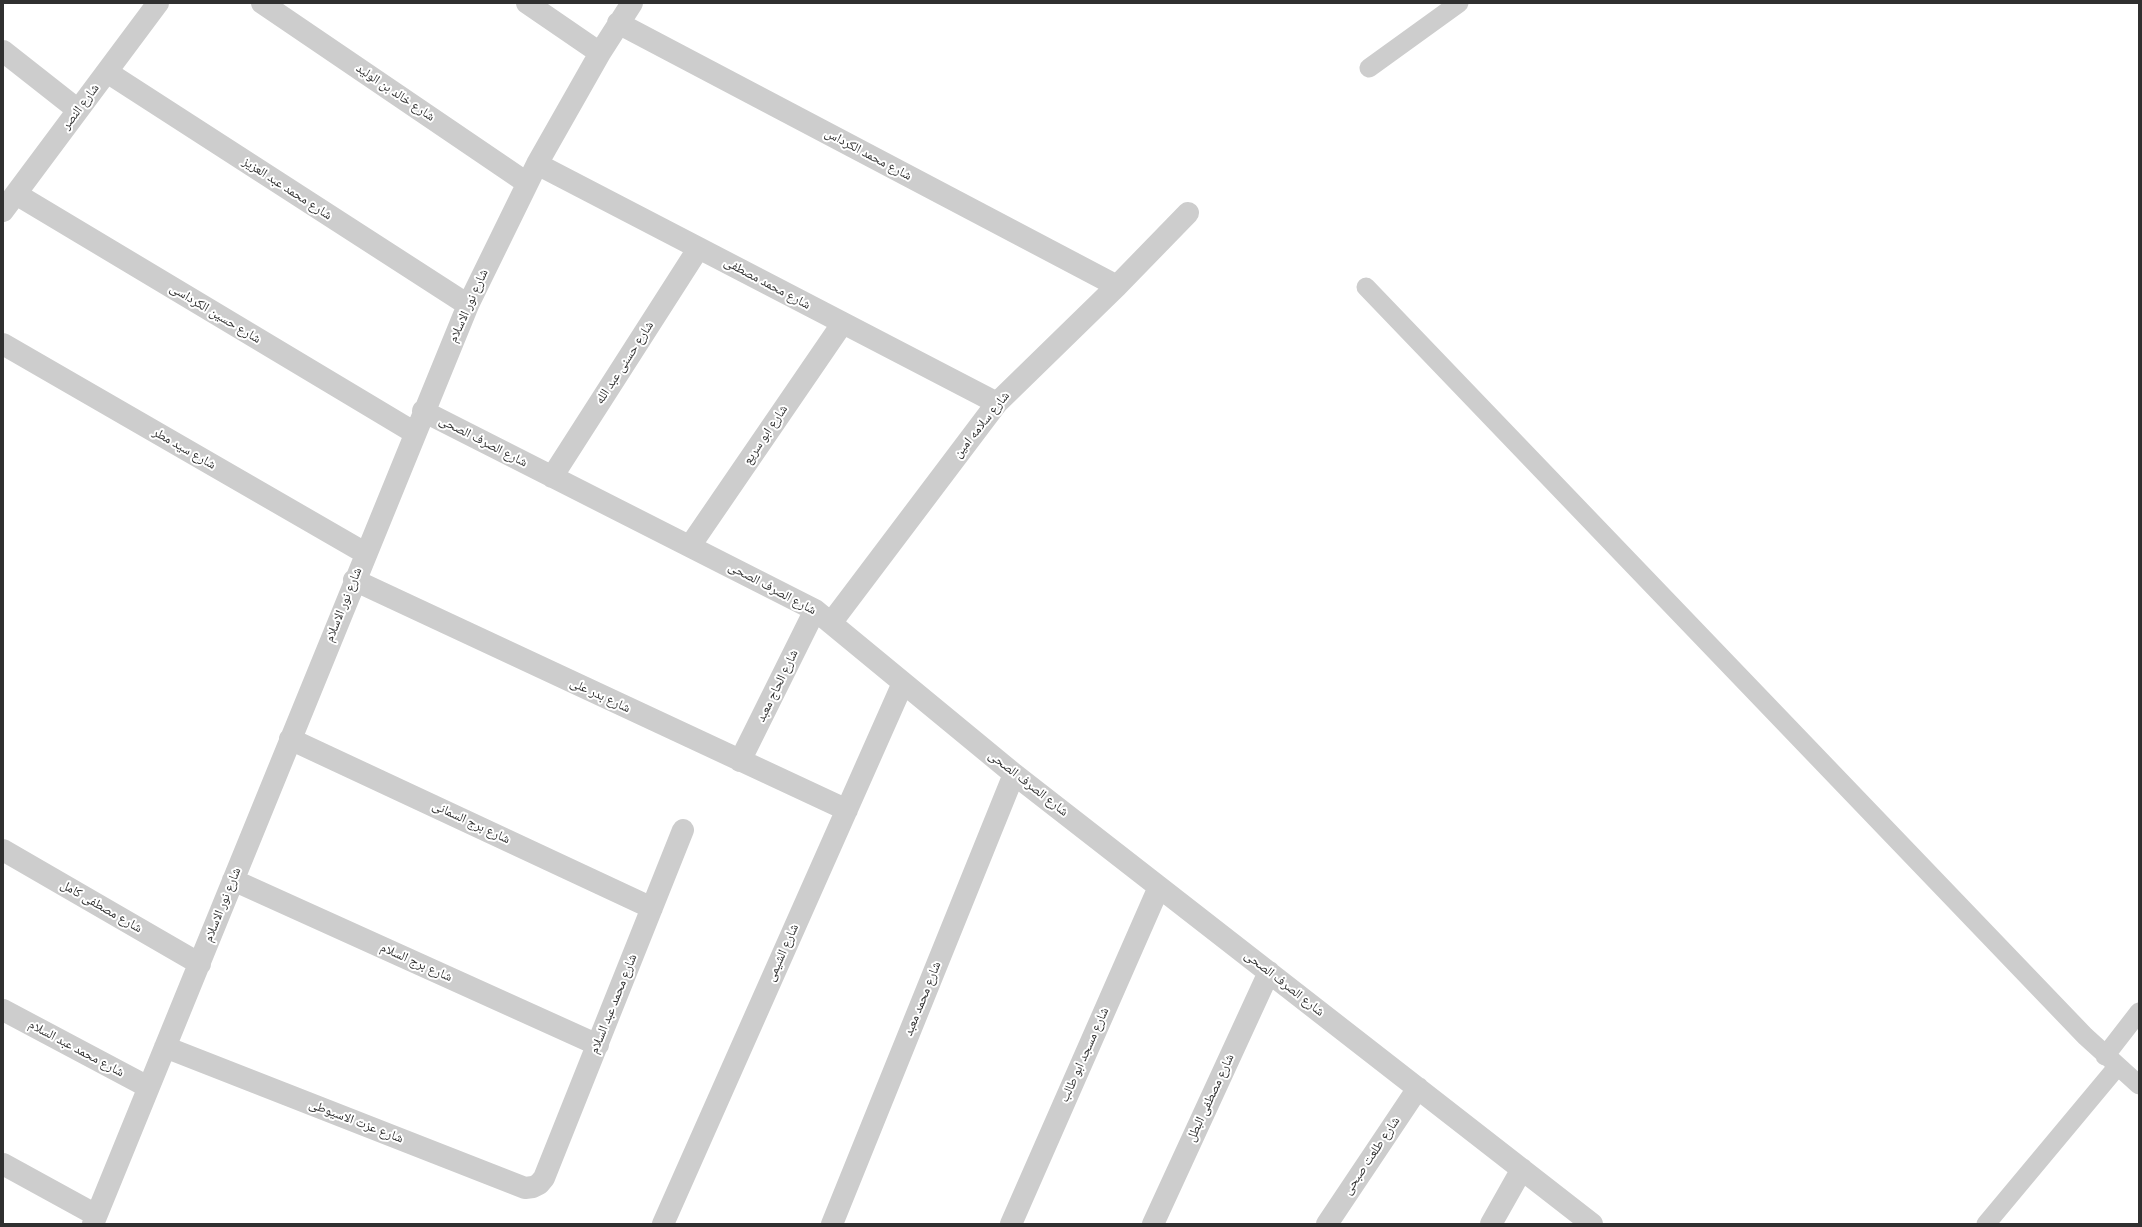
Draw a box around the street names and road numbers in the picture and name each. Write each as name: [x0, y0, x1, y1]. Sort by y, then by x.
street label: شارع خالد بن الوليد: [353, 61, 437, 125]
street label: شارع النصر: [59, 81, 103, 133]
street label: شارع محمد الكرداس: [822, 126, 914, 184]
street label: شارع محمد عبد العزيز: [239, 154, 335, 224]
street label: شارع محمد مصطفى: [721, 255, 813, 313]
street label: شارع نور الاسلام: [446, 267, 492, 345]
street label: شارع حسين الكرداسى: [167, 281, 263, 347]
street label: شارع حسنى عبد الله: [592, 319, 658, 407]
street label: شارع سلامه امين: [950, 389, 1014, 461]
street label: شارع ابو سريع: [740, 402, 792, 468]
street label: شارع الصرف الصحى: [436, 413, 530, 471]
street label: شارع سيد مطر: [150, 425, 218, 473]
street label: شارع الصرف الصحى: [725, 559, 819, 619]
street label: شارع نور الاسلام: [322, 566, 366, 644]
street label: شارع الحاج معبد: [754, 647, 802, 725]
street label: شارع بدر على: [567, 675, 633, 717]
street label: شارع الصرف الصحى: [985, 748, 1071, 820]
street label: شارع برج السمانى: [430, 798, 512, 848]
street label: شارع نور الاسلام: [201, 866, 245, 944]
street label: شارع مصطفى كامل: [57, 877, 145, 937]
street label: شارع الشيمى: [763, 922, 803, 984]
street label: شارع برج السلام: [378, 940, 454, 986]
street label: شارع الصرف الصحى: [1241, 948, 1327, 1020]
street label: شارع محمد عبد السلام: [587, 952, 641, 1056]
street label: شارع محمد معبد: [901, 960, 945, 1038]
street label: شارع مسجد ابو طالب: [1057, 1005, 1113, 1105]
street label: شارع محمد عبد السلام: [25, 1017, 127, 1081]
street label: شارع مصطفى البطل: [1184, 1052, 1238, 1144]
street label: شارع عزت الاسيوطى: [307, 1097, 405, 1147]
street label: شارع طلعت صبحى: [1340, 1114, 1404, 1198]

